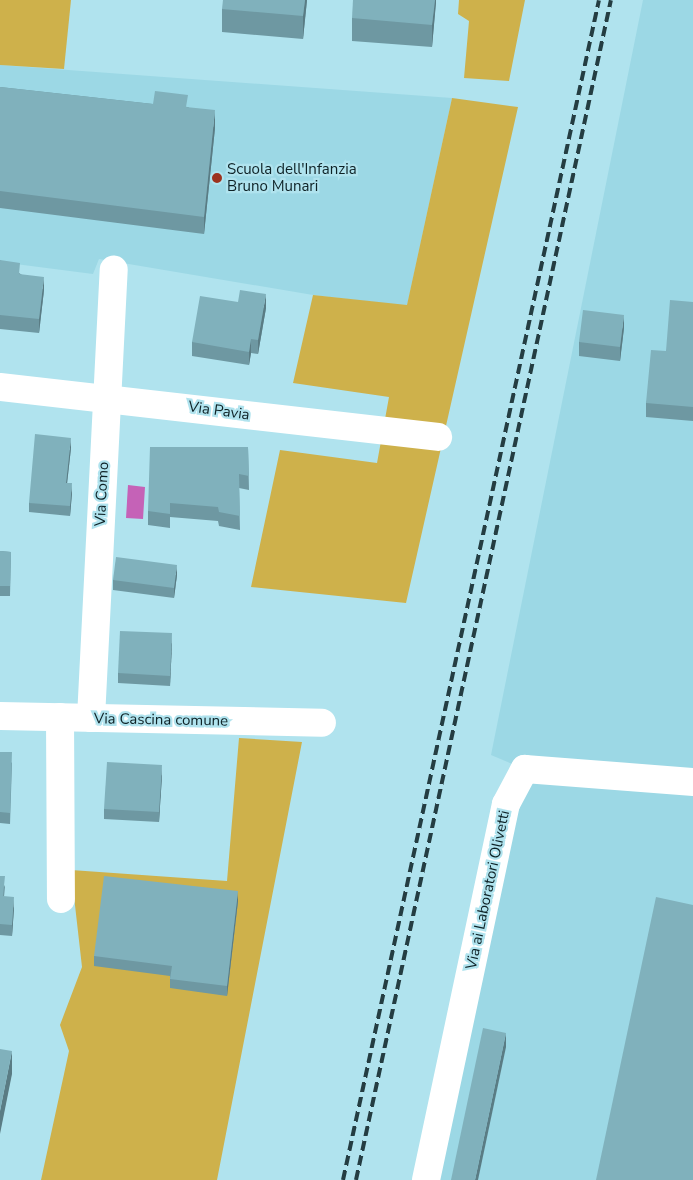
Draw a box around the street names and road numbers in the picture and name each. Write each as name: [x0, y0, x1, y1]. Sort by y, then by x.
street label: Via Pavia: [187, 398, 251, 424]
street label: Via Como: [91, 461, 113, 527]
street label: Via Cascina comune: [94, 710, 228, 730]
street label: Via ai Laboratori Olivetti: [462, 809, 514, 971]

